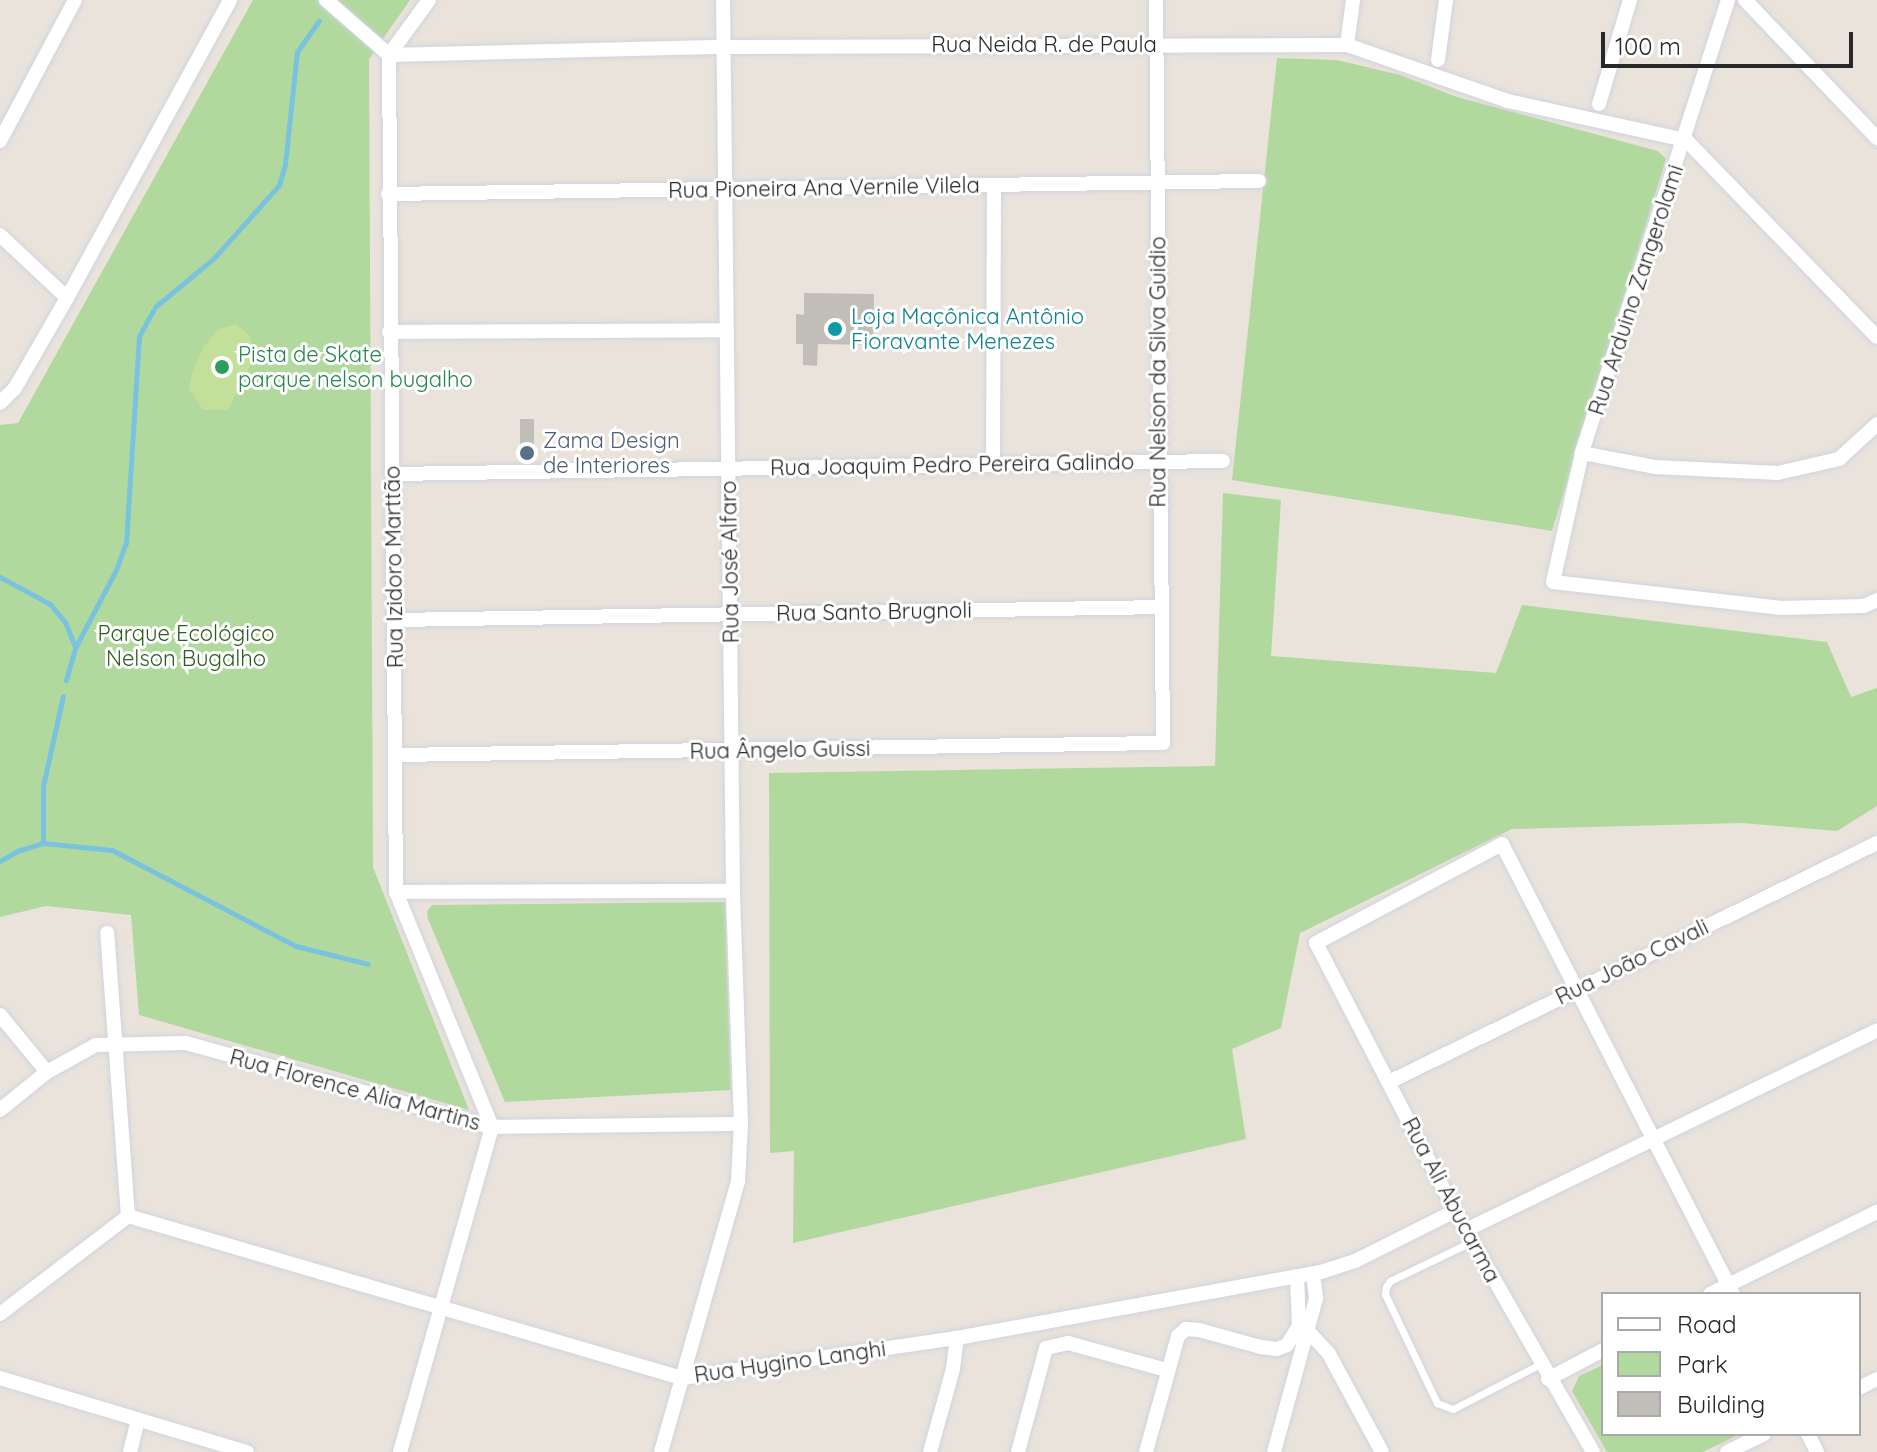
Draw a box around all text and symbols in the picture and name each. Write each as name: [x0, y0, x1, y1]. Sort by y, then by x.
scale bar: [1605, 16, 1857, 66]
text: 100 m: [1615, 31, 1681, 61]
street label: Rua Neida R. de Paula: [931, 32, 1157, 58]
street label: Rua Arduino Zangerolami: [1583, 161, 1689, 419]
street label: Rua Pioneira Ana Vernile Vilela: [668, 172, 980, 204]
street label: Rua Nelson da Silva Guidio: [1145, 236, 1171, 508]
place label: Loja Maçônica Antônio Fioravante Menezes: [851, 303, 1084, 354]
marker: Loja Maçônica Antônio Fioravante Menezes: [826, 320, 844, 338]
place label: Pista de Skate parque nelson bugalho: [238, 341, 473, 392]
marker: Pista de Skate parque nelson bugalho: [213, 358, 231, 376]
place label: Zama Design de Interiores: [543, 427, 680, 478]
marker: Zama Design de Interiores: [518, 444, 536, 462]
street label: Rua Joaquim Pedro Pereira Galindo: [770, 449, 1134, 481]
street label: Rua Izidoro Marttão: [379, 466, 409, 668]
street label: Rua José Alfaro: [715, 480, 745, 644]
street label: Rua Santo Brugnoli: [776, 597, 972, 627]
park label: Parque Ecológico Nelson Bugalho: [97, 620, 275, 672]
street label: Rua Ângelo Guissi: [689, 735, 871, 765]
street label: Rua João Cavali: [1551, 914, 1713, 1010]
street label: Rua Florence Alia Martins: [227, 1044, 483, 1136]
street label: Rua Ali Abucarma: [1396, 1113, 1506, 1287]
legend: [1601, 1292, 1861, 1436]
text: Road: [1677, 1309, 1737, 1339]
street label: Rua Hygino Langhi: [692, 1335, 888, 1389]
text: Park: [1677, 1349, 1728, 1379]
text: Building: [1677, 1389, 1765, 1419]

